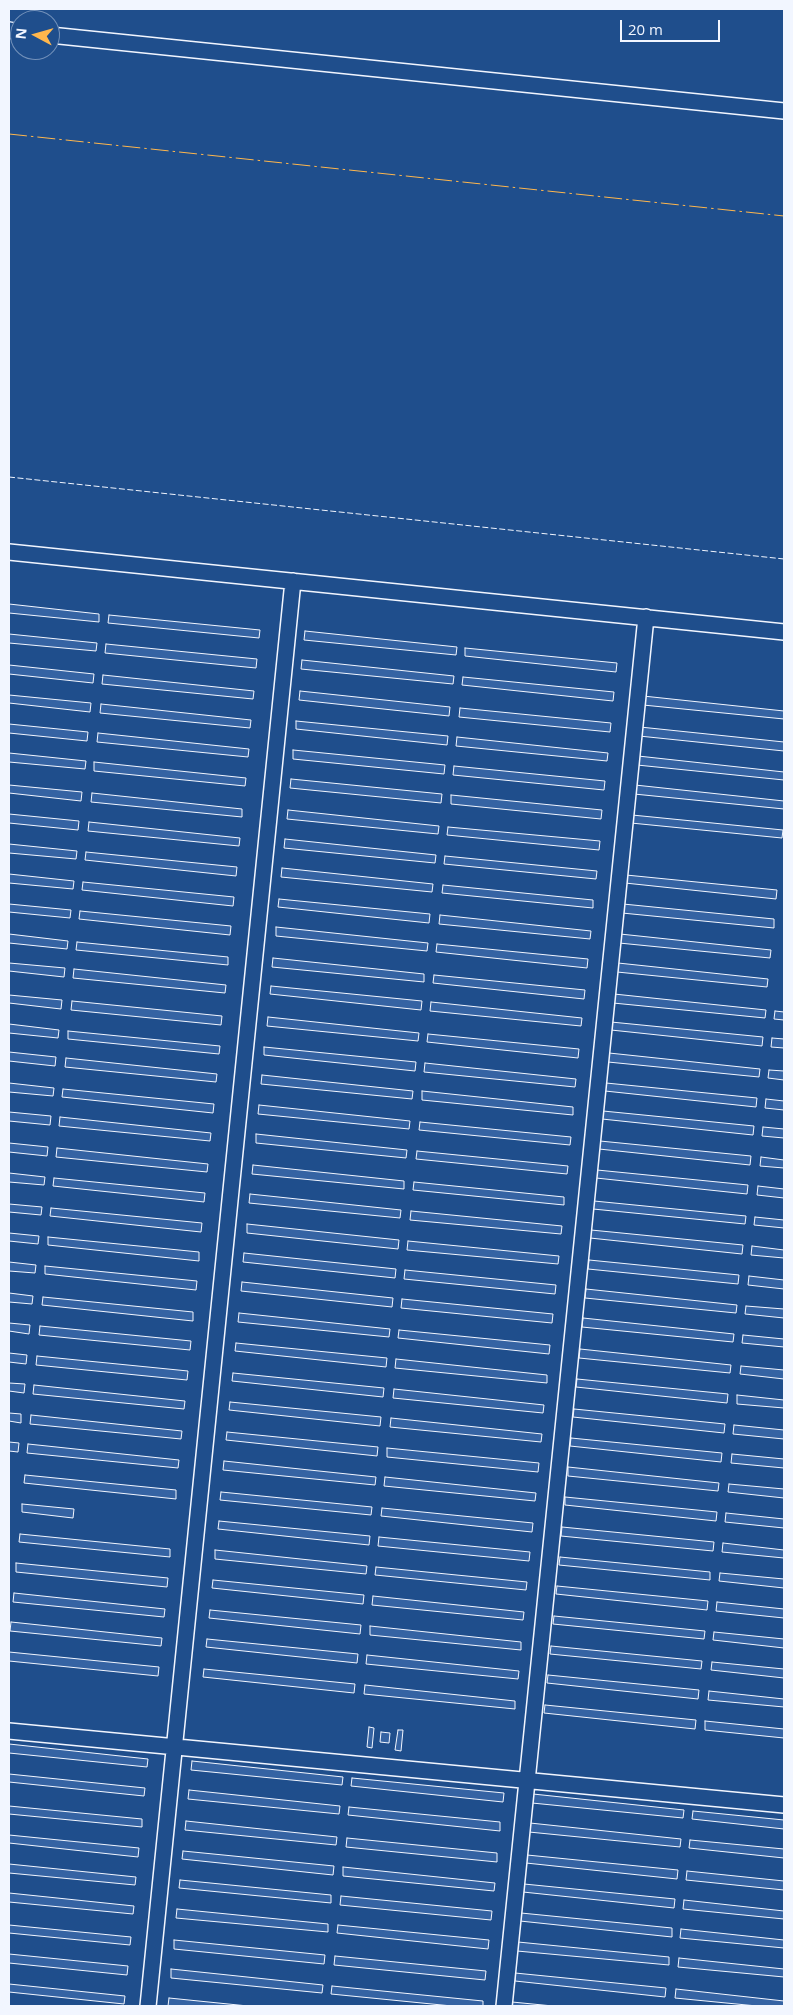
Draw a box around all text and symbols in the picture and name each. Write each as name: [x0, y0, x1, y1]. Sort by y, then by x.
north arrow: [10, 10, 60, 60]
scale bar: [623, 10, 723, 42]
text: 20 m: [628, 19, 663, 39]
text: N: [11, 27, 31, 40]

